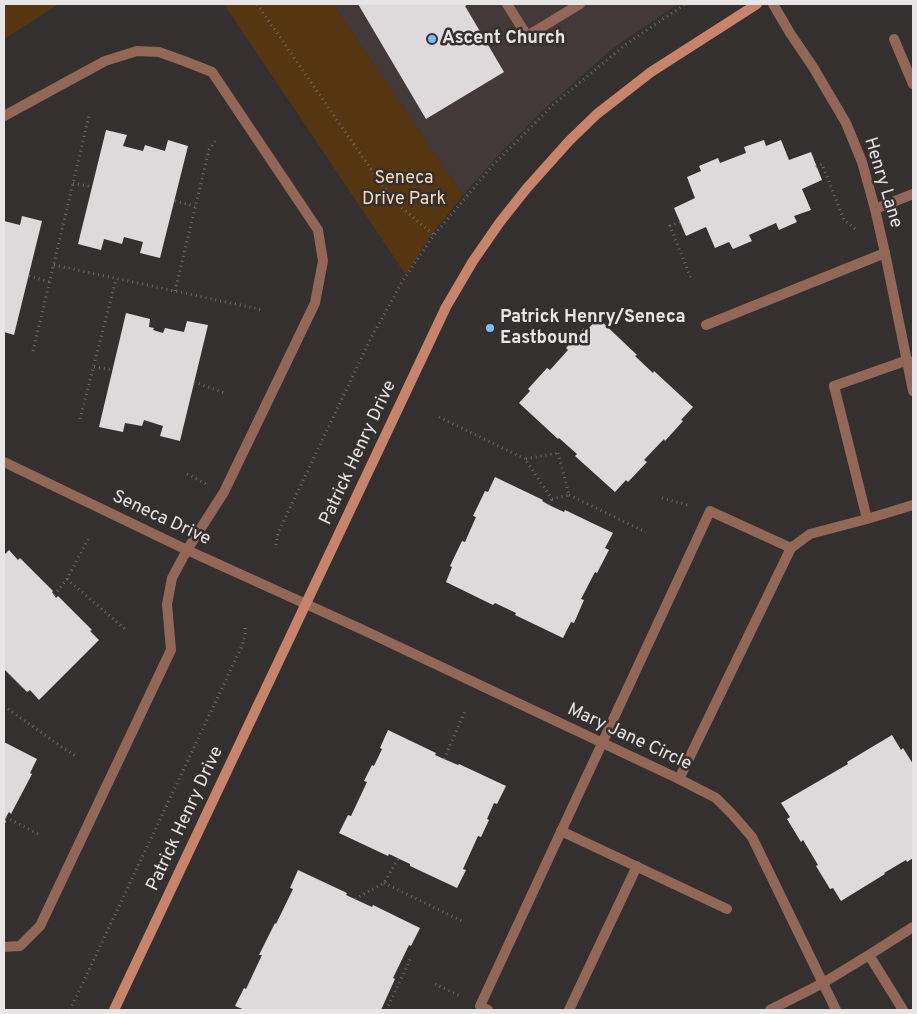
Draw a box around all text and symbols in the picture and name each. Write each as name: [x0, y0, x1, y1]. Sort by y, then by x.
place label: Ascent Church: [442, 28, 565, 50]
marker: Ascent Church: [426, 33, 438, 45]
street label: Henry Lane: [858, 135, 906, 231]
park label: Seneca Drive Park: [362, 168, 446, 210]
place label: Patrick Henry/Seneca Eastbound: [500, 307, 686, 350]
marker: Patrick Henry/Seneca Eastbound: [484, 322, 496, 334]
street label: Patrick Henry Drive: [316, 377, 402, 529]
street label: Seneca Drive: [108, 487, 214, 551]
street label: Mary Jane Circle: [563, 700, 695, 776]
street label: Patrick Henry Drive: [143, 743, 229, 895]

